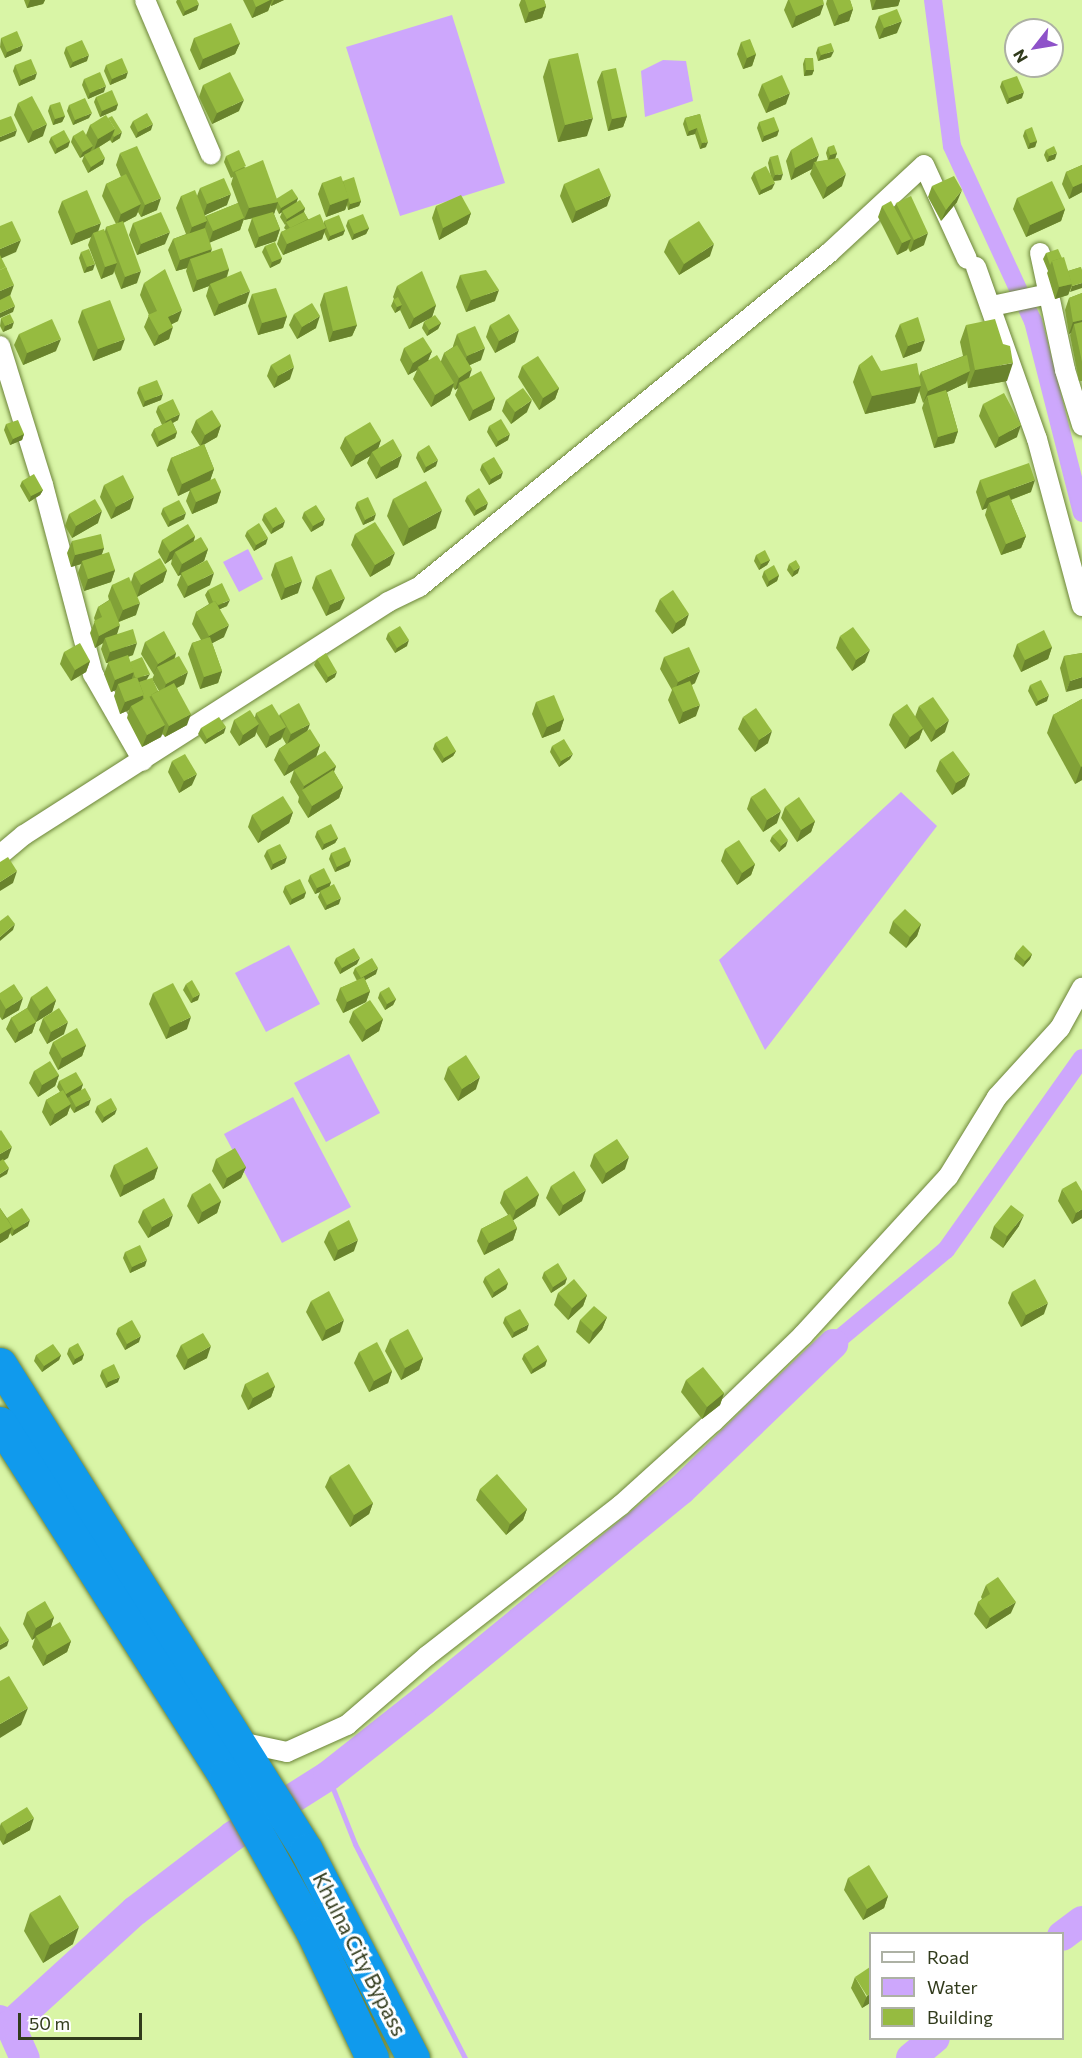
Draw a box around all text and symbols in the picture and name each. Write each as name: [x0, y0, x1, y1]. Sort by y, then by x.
north arrow: [1004, 18, 1064, 78]
text: N: [1009, 46, 1031, 67]
street label: Khulna City Bypass: [308, 1868, 412, 2040]
legend: [869, 1932, 1064, 2040]
text: Road: [927, 1946, 969, 1968]
text: Water: [927, 1976, 978, 1998]
scale bar: [21, 2001, 146, 2039]
text: Building: [927, 2006, 993, 2028]
text: 50 m: [29, 2012, 70, 2034]

